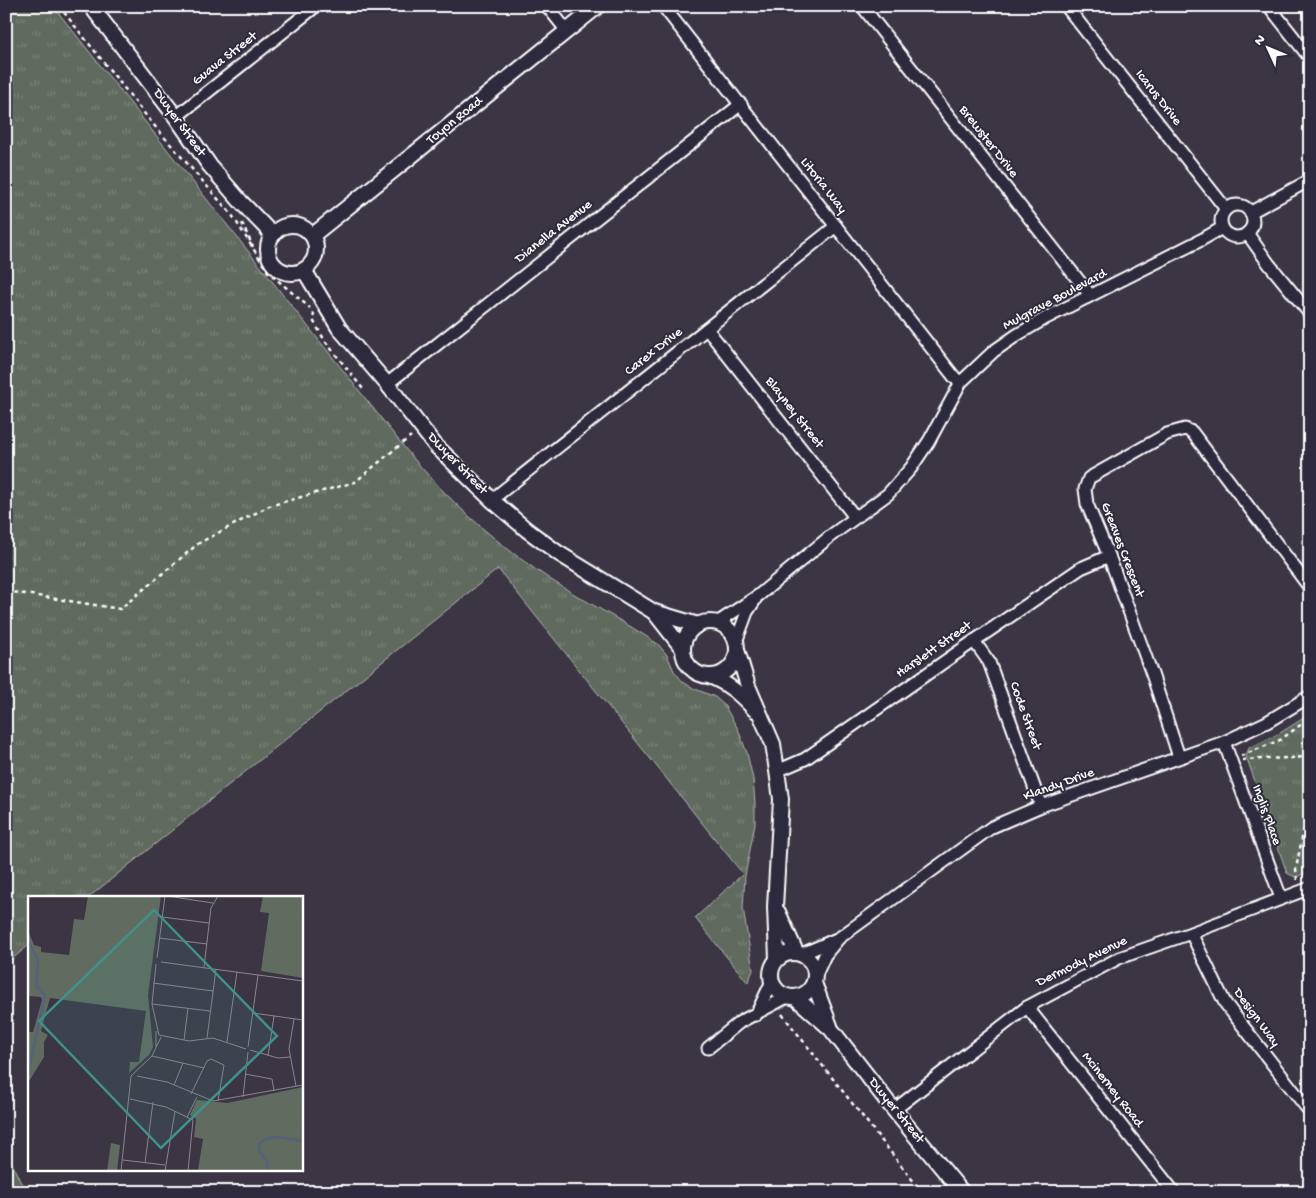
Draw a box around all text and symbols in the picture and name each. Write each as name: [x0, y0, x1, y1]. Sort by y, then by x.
north arrow: [1244, 22, 1294, 72]
street label: Guava Street: [189, 28, 262, 90]
text: N: [1251, 32, 1270, 50]
street label: Icarus Drive: [1131, 67, 1186, 130]
street label: Dwyer Street: [148, 85, 210, 161]
street label: Toyon Road: [423, 92, 488, 149]
street label: Brewster Drive: [954, 102, 1022, 182]
street label: Litoria Way: [796, 154, 850, 218]
street label: Dianella Avenue: [511, 196, 597, 268]
street label: Mulgrave Boulevard: [1000, 265, 1111, 335]
street label: Carex Drive: [622, 324, 687, 380]
street label: Blayney Street: [760, 373, 828, 453]
street label: Dwyer Street: [423, 429, 492, 499]
street label: Greaves Crescent: [1096, 500, 1148, 601]
street label: Harslett Street: [893, 617, 976, 682]
street label: Code Street: [1005, 680, 1046, 753]
street label: Klandy Drive: [1021, 764, 1097, 806]
street label: Inglis Place: [1247, 782, 1285, 848]
inset map: [28, 896, 302, 1170]
street label: Dermody Avenue: [1033, 932, 1131, 992]
street label: Design Way: [1228, 984, 1283, 1051]
street label: Mcinerney Road: [1077, 1049, 1148, 1133]
street label: Dwyer Street: [864, 1074, 928, 1148]

